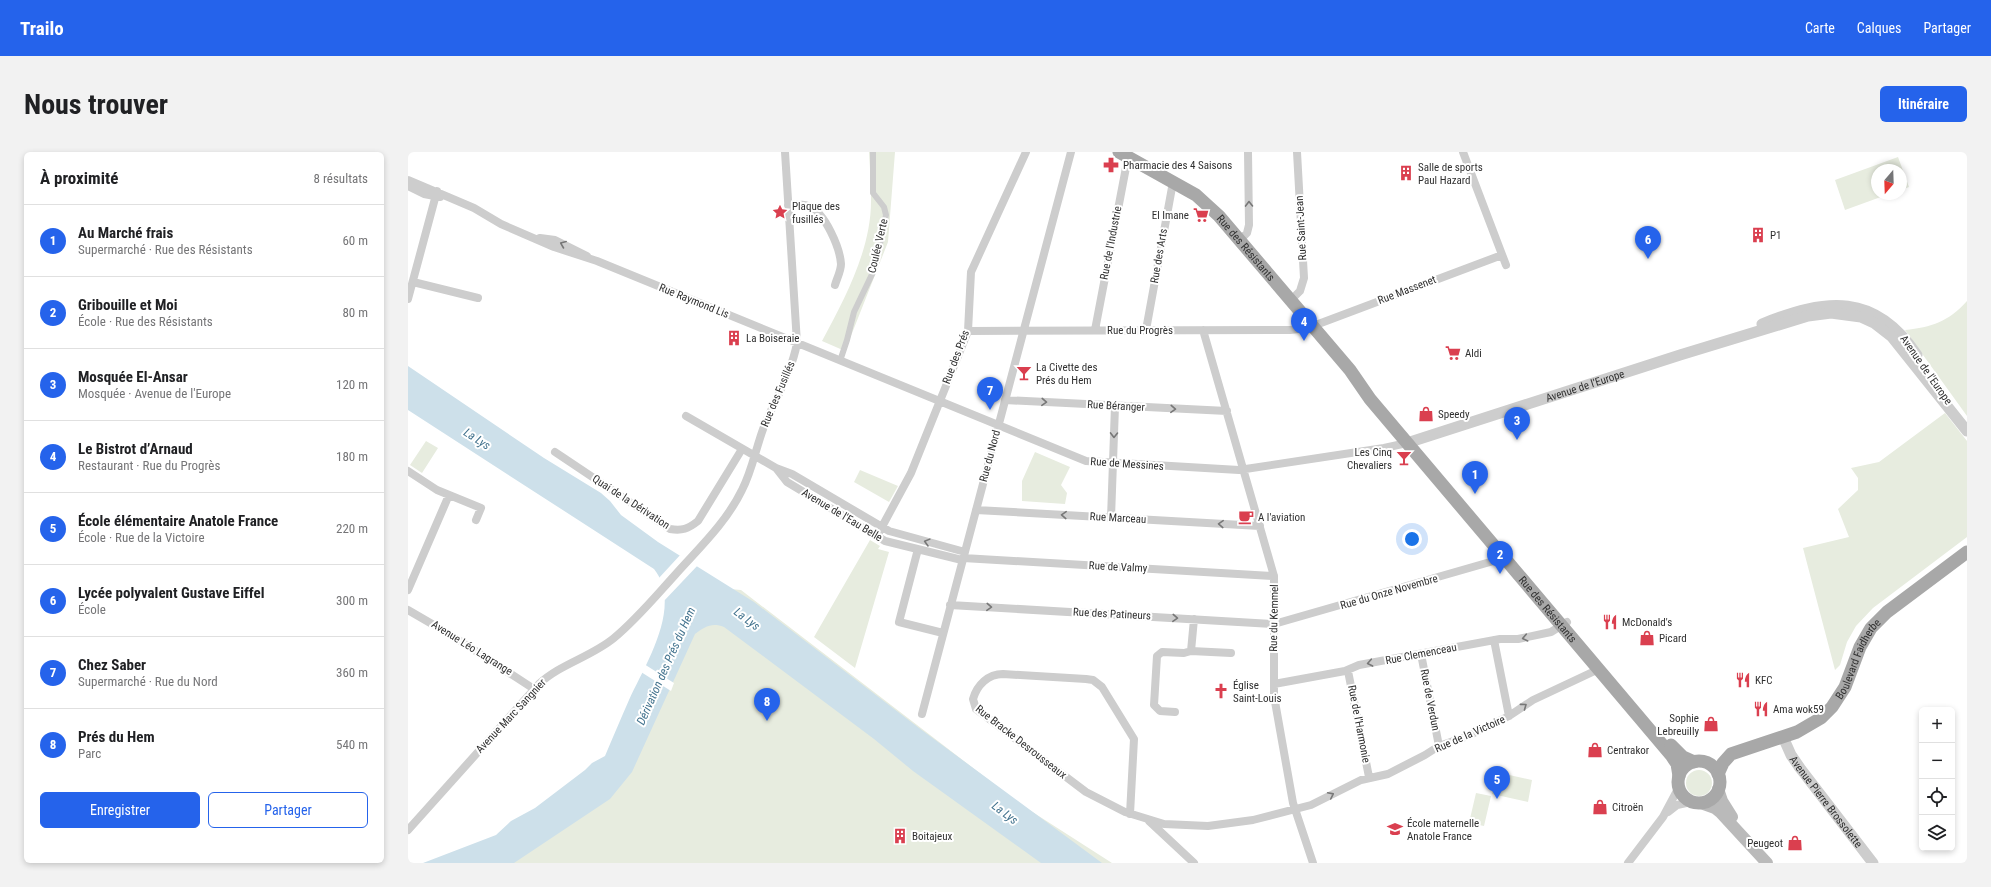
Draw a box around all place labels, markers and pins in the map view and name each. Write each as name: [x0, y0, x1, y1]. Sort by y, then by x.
pharmacy icon: Pharmacie des 4 Saisons: [1102, 156, 1120, 174]
place label: Pharmacie des 4 Saisons: [1123, 159, 1232, 172]
place label: Salle de sports Paul Hazard: [1418, 161, 1483, 187]
building icon: Salle de sports Paul Hazard: [1397, 164, 1415, 182]
place label: Plaque des fusillés: [792, 200, 840, 226]
place icon: Plaque des fusillés: [771, 203, 789, 221]
supermarket icon: El Imane: [1192, 206, 1210, 224]
place label: El Imane: [1152, 209, 1189, 222]
pin: 6: [1635, 226, 1661, 259]
building icon: P1: [1749, 226, 1767, 244]
place label: P1: [1770, 229, 1782, 242]
pin: 4: [1291, 308, 1317, 341]
building icon: La Boiseraie: [725, 329, 743, 347]
place label: La Boiseraie: [746, 332, 799, 345]
supermarket icon: Aldi: [1444, 344, 1462, 362]
place label: Aldi: [1465, 347, 1482, 360]
place label: La Civette des Prés du Hem: [1036, 361, 1097, 387]
bar icon: La Civette des Prés du Hem: [1015, 364, 1033, 382]
pin: 7: [977, 377, 1003, 410]
shop icon: Speedy: [1417, 405, 1435, 423]
pin: 3: [1504, 407, 1530, 440]
place label: Speedy: [1438, 408, 1470, 421]
place label: Les Cinq Chevaliers: [1347, 446, 1392, 472]
bar icon: Les Cinq Chevaliers: [1395, 449, 1413, 467]
pin: 1: [1462, 461, 1488, 494]
cafe icon: A l'aviation: [1237, 508, 1255, 526]
place label: A l'aviation: [1258, 511, 1305, 524]
pin: 2: [1487, 541, 1513, 574]
restaurant icon: McDonald's: [1601, 613, 1619, 631]
place label: McDonald's: [1622, 616, 1672, 629]
shop icon: Picard: [1638, 629, 1656, 647]
place label: Picard: [1659, 632, 1687, 645]
restaurant icon: KFC: [1734, 671, 1752, 689]
place label: KFC: [1755, 674, 1773, 687]
place label: Église Saint-Louis: [1233, 679, 1281, 705]
church icon: Église Saint-Louis: [1212, 682, 1230, 700]
pin: 8: [754, 688, 780, 721]
restaurant icon: Ama wok59: [1752, 700, 1770, 718]
place label: Ama wok59: [1773, 703, 1824, 716]
place label: Sophie Lebreuilly: [1657, 712, 1699, 738]
shop icon: Sophie Lebreuilly: [1702, 715, 1720, 733]
shop icon: Centrakor: [1586, 741, 1604, 759]
place label: Centrakor: [1607, 744, 1650, 757]
pin: 5: [1484, 766, 1510, 799]
shop icon: Citroën: [1591, 798, 1609, 816]
place label: Citroën: [1612, 801, 1643, 814]
place label: École maternelle Anatole France: [1407, 817, 1479, 843]
school or university icon: École maternelle Anatole France: [1386, 820, 1404, 838]
building icon: Boitajeux: [891, 827, 909, 845]
place label: Boitajeux: [912, 830, 953, 843]
shop icon: Peugeot: [1786, 834, 1804, 852]
place label: Peugeot: [1747, 837, 1783, 850]

